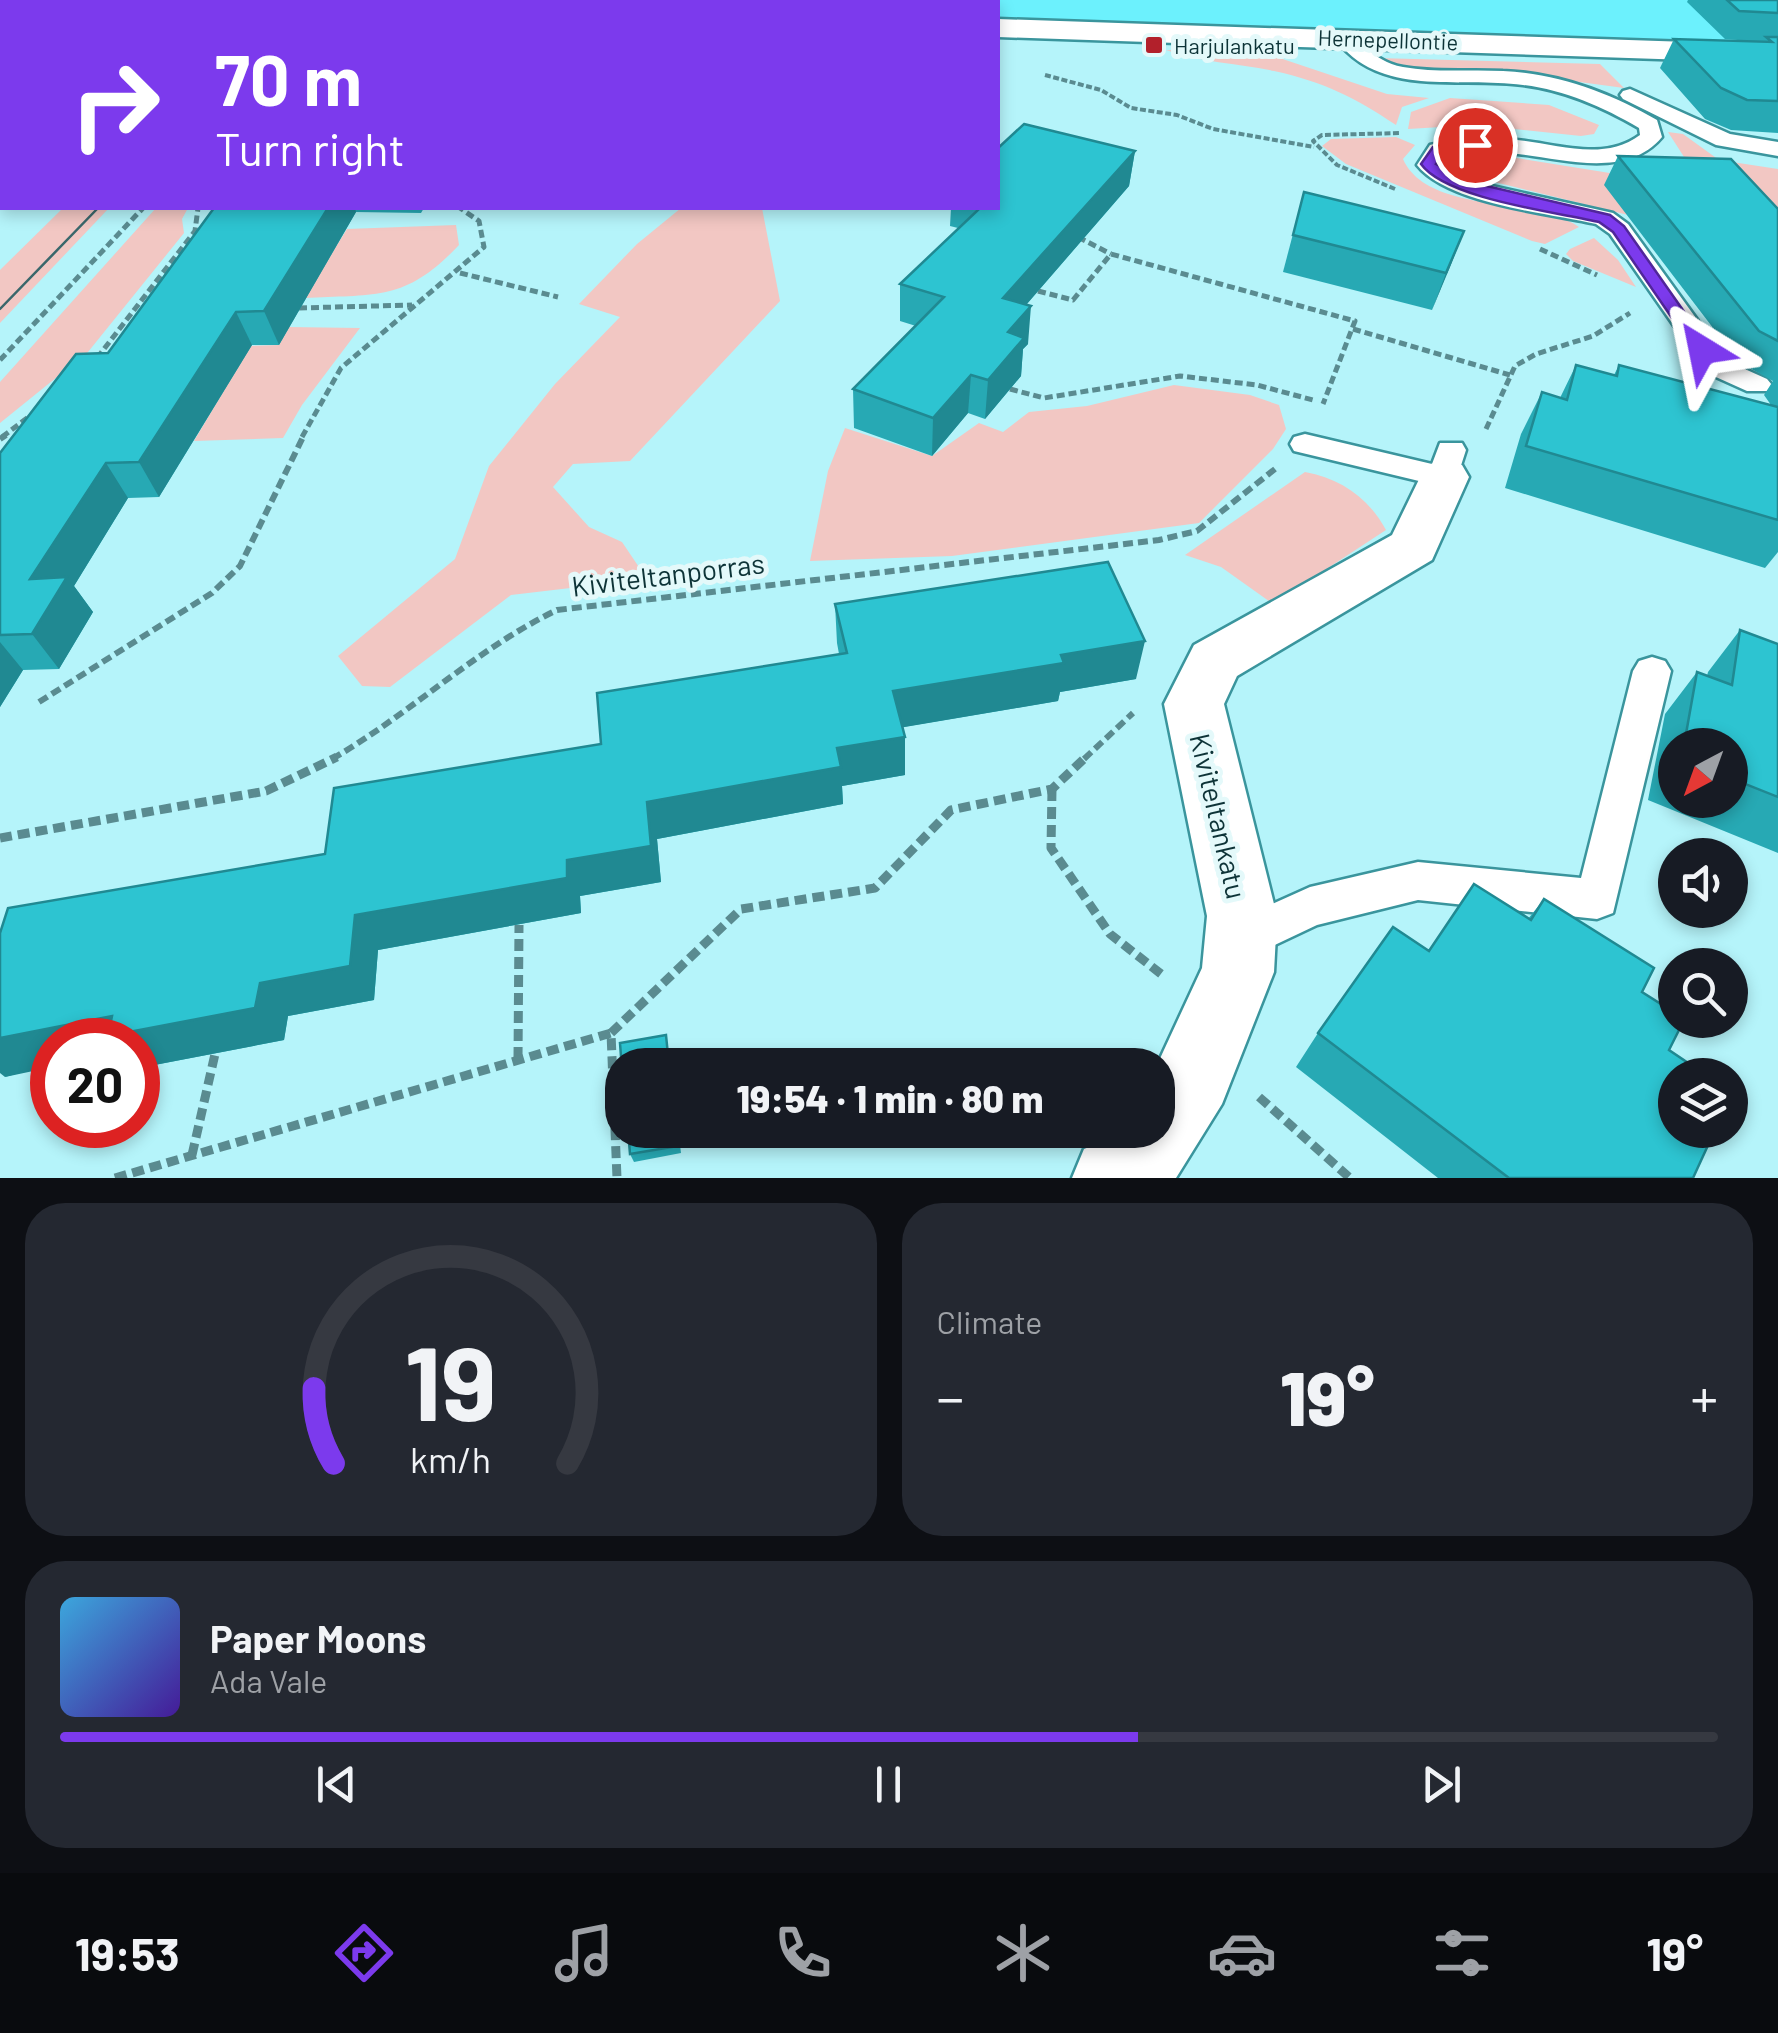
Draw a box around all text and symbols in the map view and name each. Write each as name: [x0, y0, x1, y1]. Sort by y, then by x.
street label: Hernepellontie: [1317, 24, 1459, 54]
place label: Harjulankatu: [1174, 32, 1295, 58]
marker: Harjulankatu: [1143, 34, 1165, 56]
text: 70 m: [215, 36, 362, 120]
icon: right: [50, 40, 180, 170]
pin: [1433, 103, 1518, 188]
icon: arrive: [1448, 118, 1503, 173]
text: Turn right: [215, 121, 405, 175]
position arrow: [1650, 298, 1754, 402]
street label: Kiviteltanporras: [570, 545, 766, 603]
north arrow: [1658, 728, 1748, 818]
map controls: [1658, 728, 1748, 1148]
street label: Kiviteltankatu: [1183, 730, 1255, 902]
button: sound: [1658, 838, 1748, 928]
button: search: [1658, 948, 1748, 1038]
speed limit sign: 20: [30, 1018, 160, 1148]
button: layers: [1658, 1058, 1748, 1148]
text: 19:54 · 1 min · 80 m: [736, 1075, 1044, 1121]
text: Climate: [937, 1302, 1042, 1340]
text: 19: [405, 1317, 497, 1442]
text: 19°: [1280, 1351, 1375, 1441]
text: −: [937, 1363, 964, 1429]
text: +: [1690, 1363, 1718, 1429]
text: km/h: [410, 1437, 491, 1480]
text: Paper Moons: [210, 1615, 426, 1661]
text: Ada Vale: [210, 1661, 327, 1699]
icon: previous: [309, 1757, 364, 1812]
icon: pause: [861, 1757, 916, 1812]
icon: next: [1414, 1757, 1469, 1812]
icon: directions: [329, 1918, 399, 1988]
icon: music: [549, 1918, 619, 1988]
icon: phone: [768, 1918, 838, 1988]
icon: climate: [988, 1918, 1058, 1988]
icon: car: [1207, 1918, 1277, 1988]
icon: filters: [1427, 1918, 1497, 1988]
text: 19:53: [75, 1926, 180, 1980]
text: 19°: [1646, 1926, 1703, 1980]

